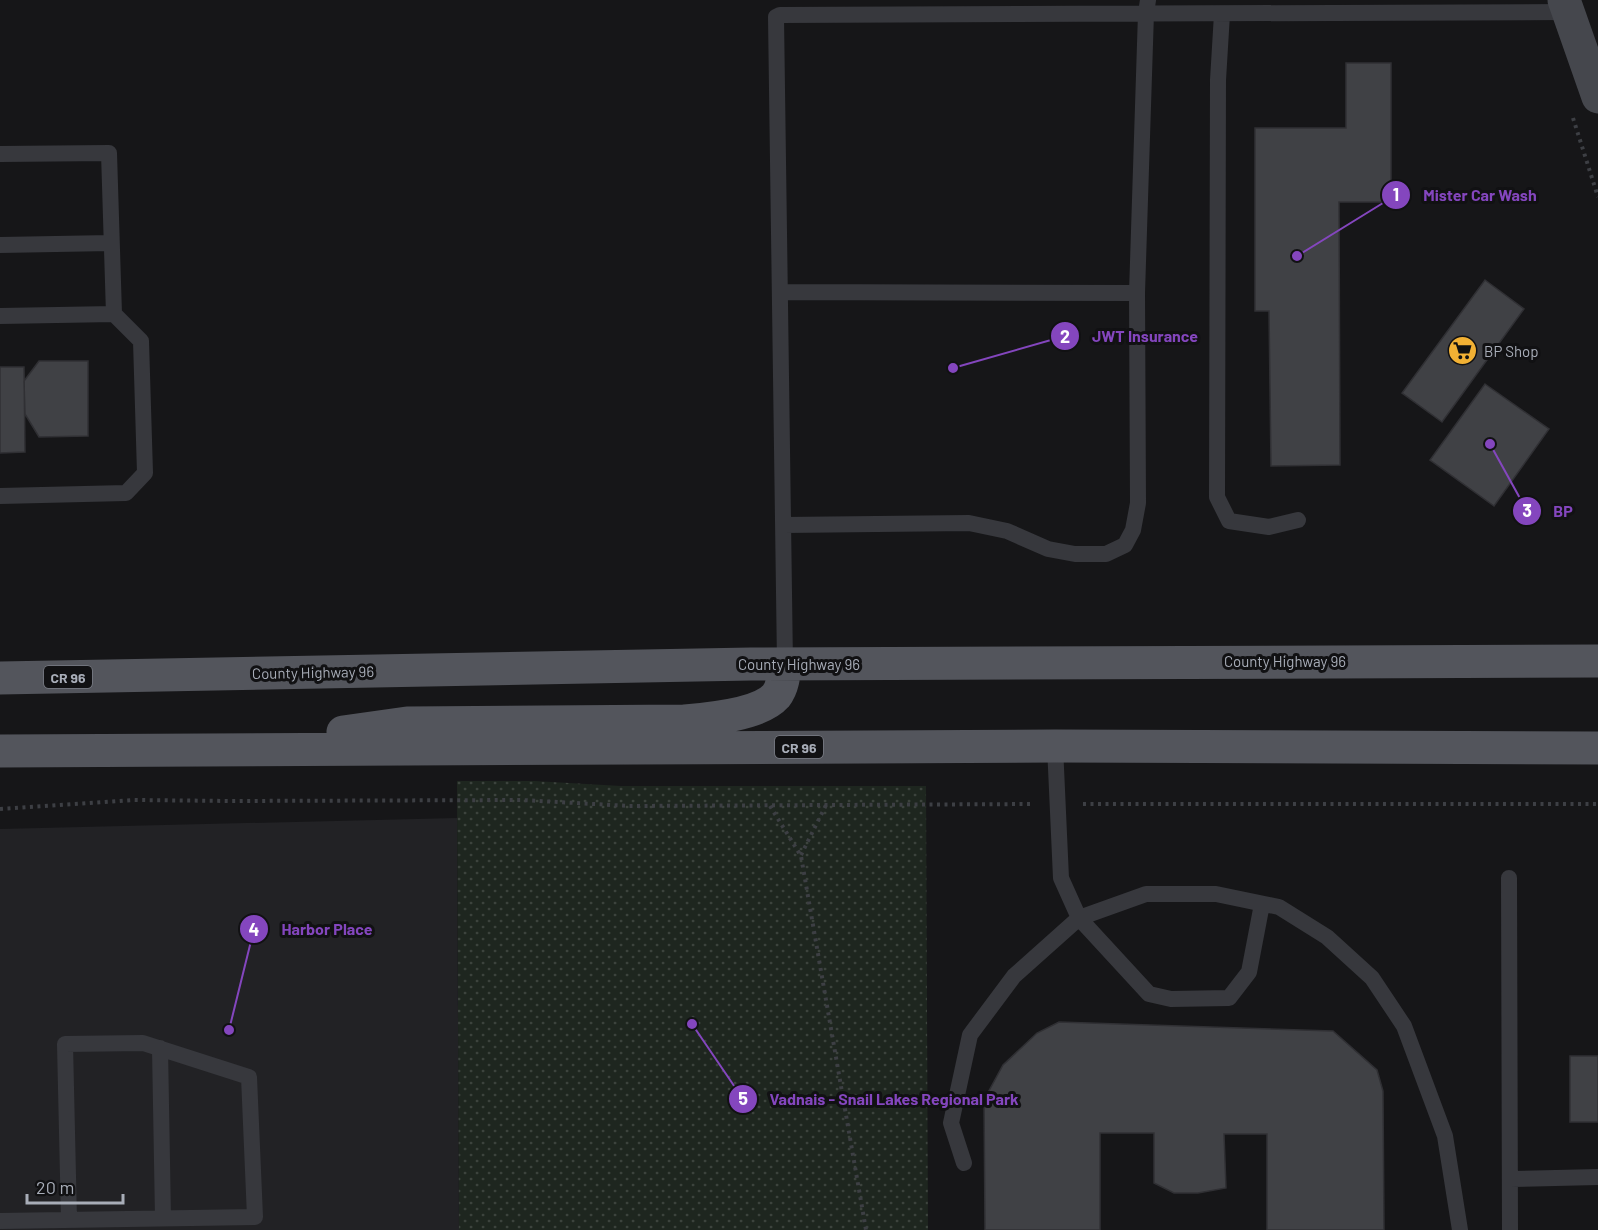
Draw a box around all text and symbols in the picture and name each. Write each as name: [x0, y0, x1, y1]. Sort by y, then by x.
callout: Mister Car Wash: [1381, 178, 1549, 212]
text: 1: [1393, 183, 1399, 205]
text: Mister Car Wash: [1423, 185, 1537, 204]
callout: JWT Insurance: [1050, 319, 1210, 353]
text: 2: [1060, 325, 1070, 347]
text: JWT Insurance: [1092, 326, 1198, 345]
supermarket icon: BP Shop: [1447, 335, 1479, 367]
place label: BP Shop: [1484, 342, 1538, 360]
callout: BP: [1512, 494, 1585, 528]
text: 3: [1522, 499, 1532, 521]
text: BP: [1553, 501, 1573, 520]
street label: County Highway 96: [1224, 652, 1346, 670]
street label: County Highway 96: [738, 655, 860, 673]
street label: County Highway 96: [252, 662, 374, 682]
road number: CR 96: [44, 666, 92, 688]
road number: CR 96: [775, 736, 823, 758]
callout: Harbor Place: [239, 912, 384, 946]
text: 4: [249, 918, 260, 940]
text: Harbor Place: [281, 919, 373, 938]
callout: Vadnais - Snail Lakes Regional Park: [728, 1082, 1031, 1116]
text: 5: [738, 1087, 748, 1109]
text: Vadnais - Snail Lakes Regional Park: [769, 1089, 1019, 1108]
scale bar: [27, 1167, 123, 1205]
text: 20 m: [36, 1176, 74, 1198]

